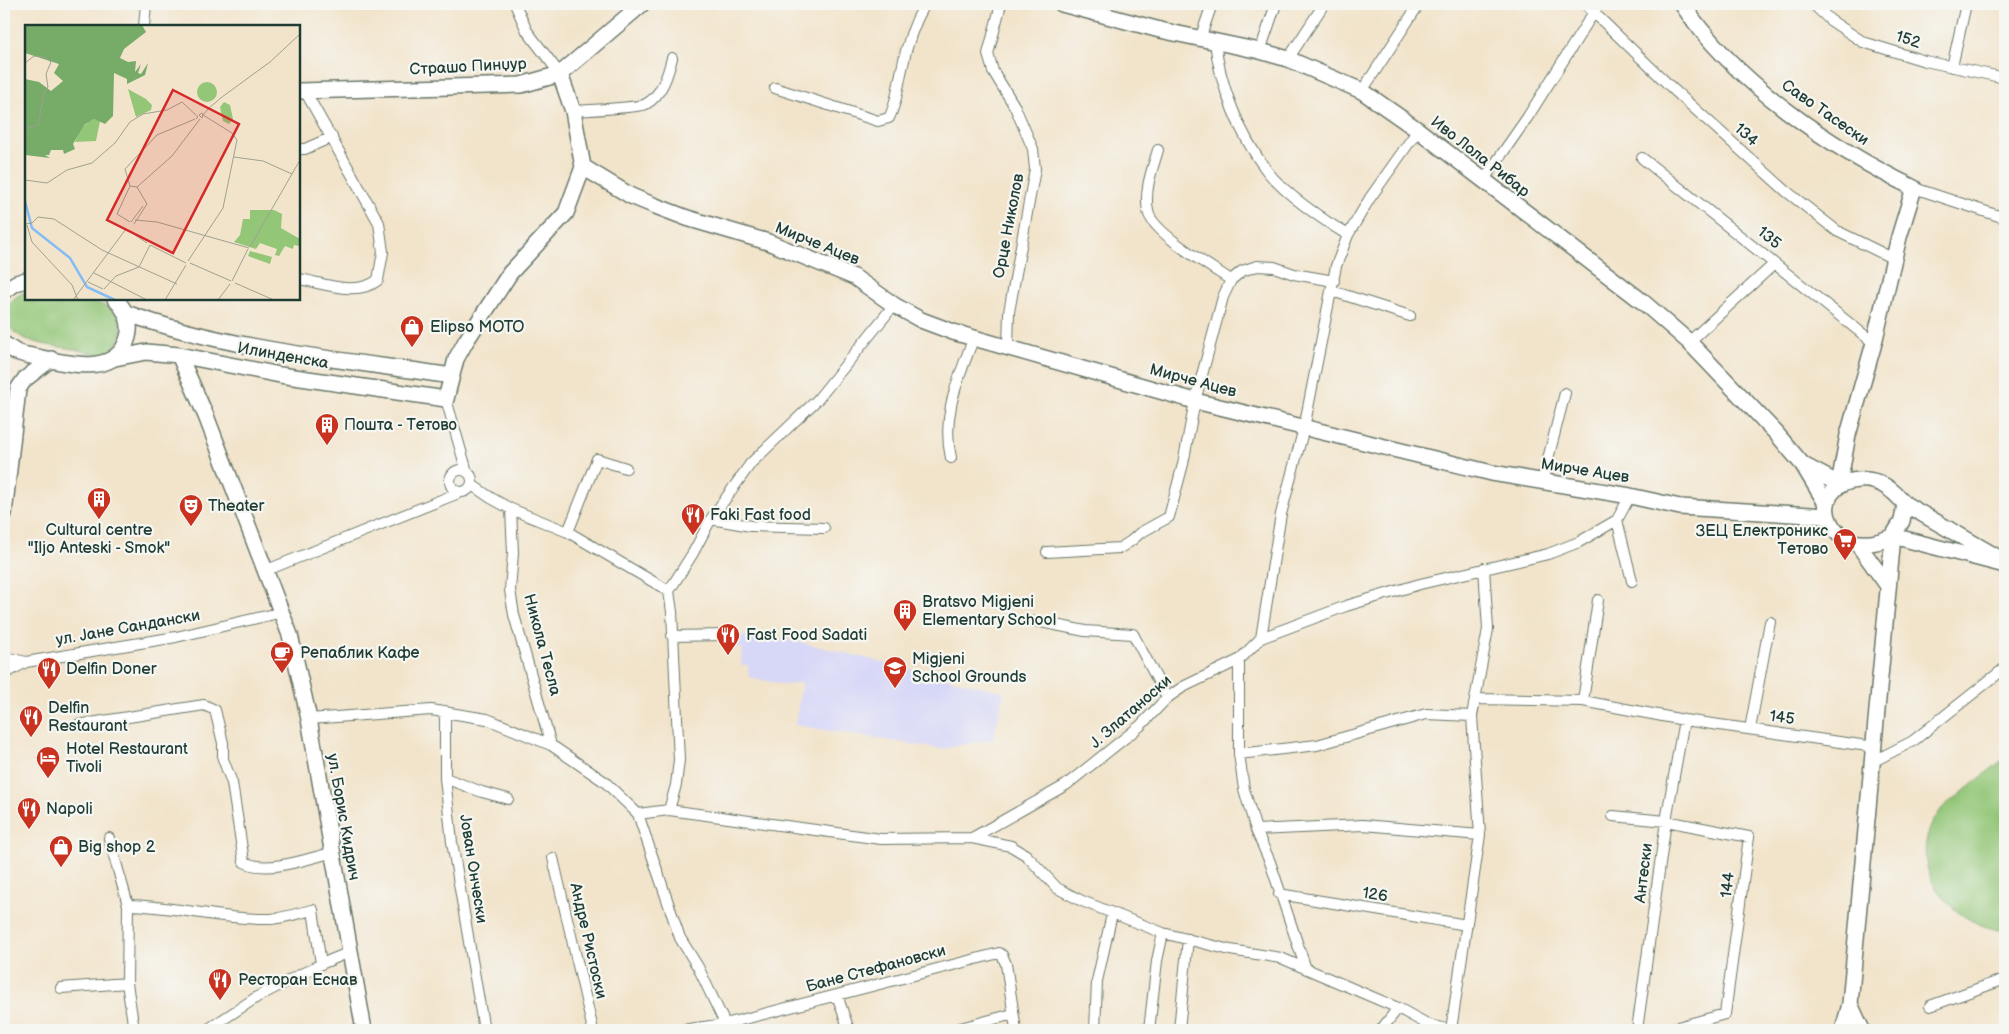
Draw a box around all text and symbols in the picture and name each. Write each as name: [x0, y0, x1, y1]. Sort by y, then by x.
inset map: [25, 25, 300, 300]
street label: 152: [1893, 27, 1923, 53]
street label: Страшо Пинџур: [409, 54, 527, 80]
street label: Саво Тасески: [1778, 76, 1872, 150]
street label: Иво Лола Рибар: [1427, 112, 1533, 202]
street label: 134: [1730, 119, 1762, 151]
street label: Орце Николов: [990, 171, 1029, 280]
street label: Мирче Ацев: [772, 218, 863, 270]
street label: 135: [1753, 223, 1785, 253]
shop icon: Elipso MOTO: [399, 314, 425, 348]
place label: Elipso MOTO: [430, 318, 524, 337]
street label: Илинденска: [236, 339, 331, 373]
street label: Мирче Ацев: [1147, 360, 1239, 402]
building icon: Пошта - Тетово: [314, 412, 340, 446]
place label: Пошта - Тетово: [344, 416, 457, 435]
street label: Мирче Ацев: [1539, 455, 1631, 487]
building icon: Cultural centre "Iljo Anteski - Smok": [86, 486, 112, 520]
theatre icon: Theater: [178, 493, 204, 527]
place label: Theater: [208, 497, 264, 516]
restaurant icon: Faki Fast food: [680, 502, 706, 536]
place label: Faki Fast food: [710, 506, 811, 525]
place label: Cultural centre "Iljo Anteski - Smok": [28, 521, 170, 558]
place label: ЗЕЦ Електроникс Тетово: [1696, 522, 1828, 559]
supermarket icon: ЗЕЦ Електроникс Тетово: [1832, 527, 1858, 561]
street label: Никола Тесла: [519, 592, 565, 699]
place label: Bratsvo Migjeni Elementary School: [922, 593, 1056, 630]
building icon: Bratsvo Migjeni Elementary School: [892, 598, 918, 632]
street label: ул. Јане Сандански: [54, 606, 202, 650]
restaurant icon: Fast Food Sadati: [715, 622, 741, 656]
place label: Fast Food Sadati: [746, 626, 867, 645]
cafe icon: Репаблик Кафе: [269, 640, 295, 674]
place label: Репаблик Кафе: [300, 644, 420, 663]
place label: Migjeni School Grounds: [912, 650, 1027, 687]
school or university icon: Migjeni School Grounds: [882, 655, 908, 689]
restaurant icon: Delfin Doner: [36, 656, 62, 690]
place label: Delfin Doner: [66, 660, 157, 679]
street label: Ј. Златаноски: [1086, 671, 1176, 753]
place label: Delfin Restaurant: [48, 699, 128, 736]
restaurant icon: Delfin Restaurant: [18, 704, 44, 738]
street label: 145: [1768, 707, 1796, 729]
place label: Hotel Restaurant Tivoli: [66, 740, 188, 777]
hotel icon: Hotel Restaurant Tivoli: [35, 745, 61, 779]
street label: ул. Борис Кидрич: [322, 752, 364, 882]
restaurant icon: Napoli: [16, 796, 42, 830]
place label: Napoli: [46, 800, 93, 819]
street label: Јован Ончески: [455, 813, 491, 925]
shop icon: Big shop 2: [48, 834, 74, 868]
place label: Big shop 2: [78, 838, 156, 857]
street label: Антески: [1631, 842, 1657, 905]
street label: 144: [1717, 871, 1739, 899]
street label: Андре Ристоски: [565, 880, 611, 1001]
street label: 126: [1361, 884, 1389, 906]
street label: Бане Стефановски: [804, 941, 948, 997]
restaurant icon: Ресторан Еснав: [207, 967, 233, 1001]
place label: Ресторан Еснав: [238, 971, 358, 990]

